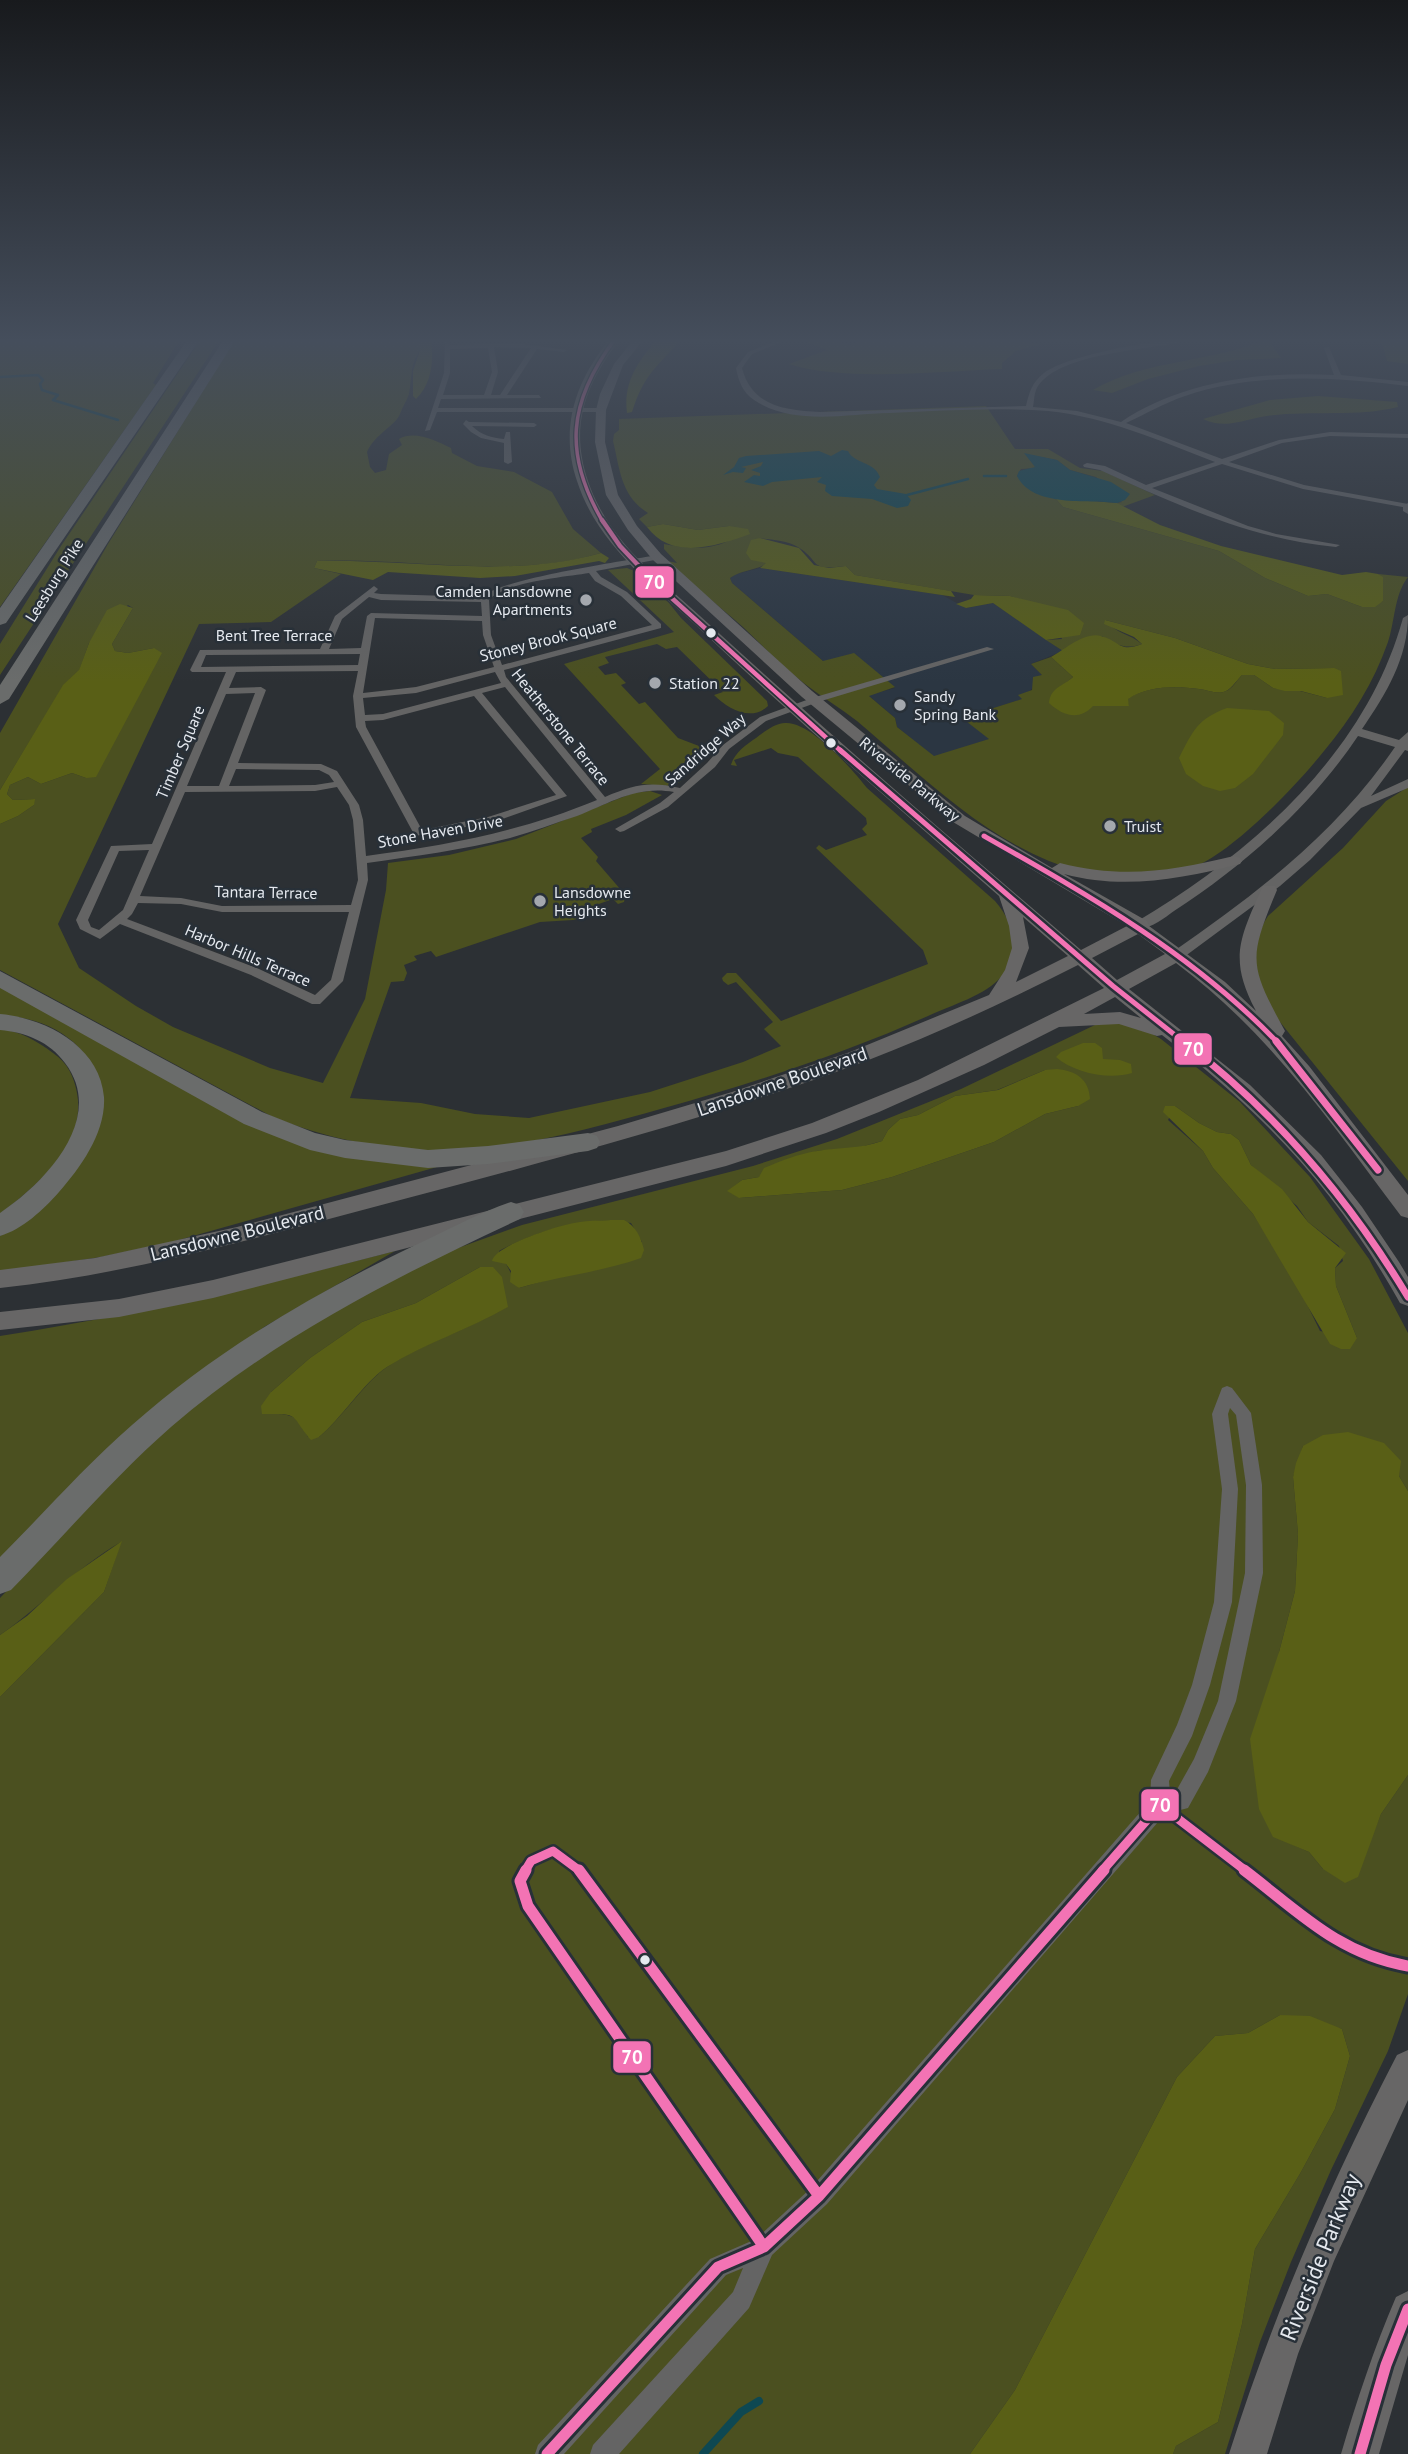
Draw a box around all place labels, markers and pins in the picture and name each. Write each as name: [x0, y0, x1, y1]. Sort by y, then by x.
place label: Camden Lansdowne Apartments: [435, 581, 572, 619]
marker: Camden Lansdowne Apartments: [578, 592, 594, 608]
unlabelled marker: [704, 626, 718, 640]
place label: Station 22: [669, 673, 740, 693]
marker: Station 22: [647, 675, 663, 691]
place label: Sandy Spring Bank: [914, 686, 997, 724]
marker: Sandy Spring Bank: [892, 697, 908, 713]
unlabelled marker: [824, 736, 838, 750]
place label: Truist: [1124, 816, 1162, 836]
marker: Truist: [1102, 818, 1118, 834]
place label: Lansdowne Heights: [554, 882, 631, 920]
marker: Lansdowne Heights: [532, 893, 548, 909]
unlabelled marker: [638, 1953, 652, 1967]

